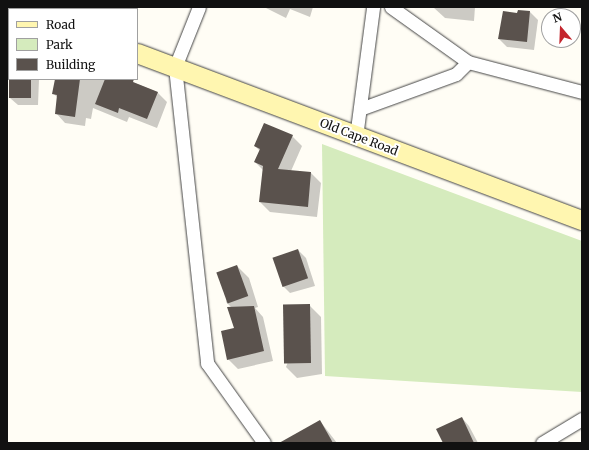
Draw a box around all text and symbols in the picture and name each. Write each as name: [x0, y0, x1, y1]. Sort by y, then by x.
legend: [8, 8, 138, 80]
north arrow: [541, 8, 581, 48]
text: N: [551, 10, 564, 26]
text: Road: [46, 17, 75, 32]
text: Park: [46, 37, 73, 52]
text: Building: [46, 57, 95, 72]
street label: Old Cape Road: [318, 115, 400, 159]

